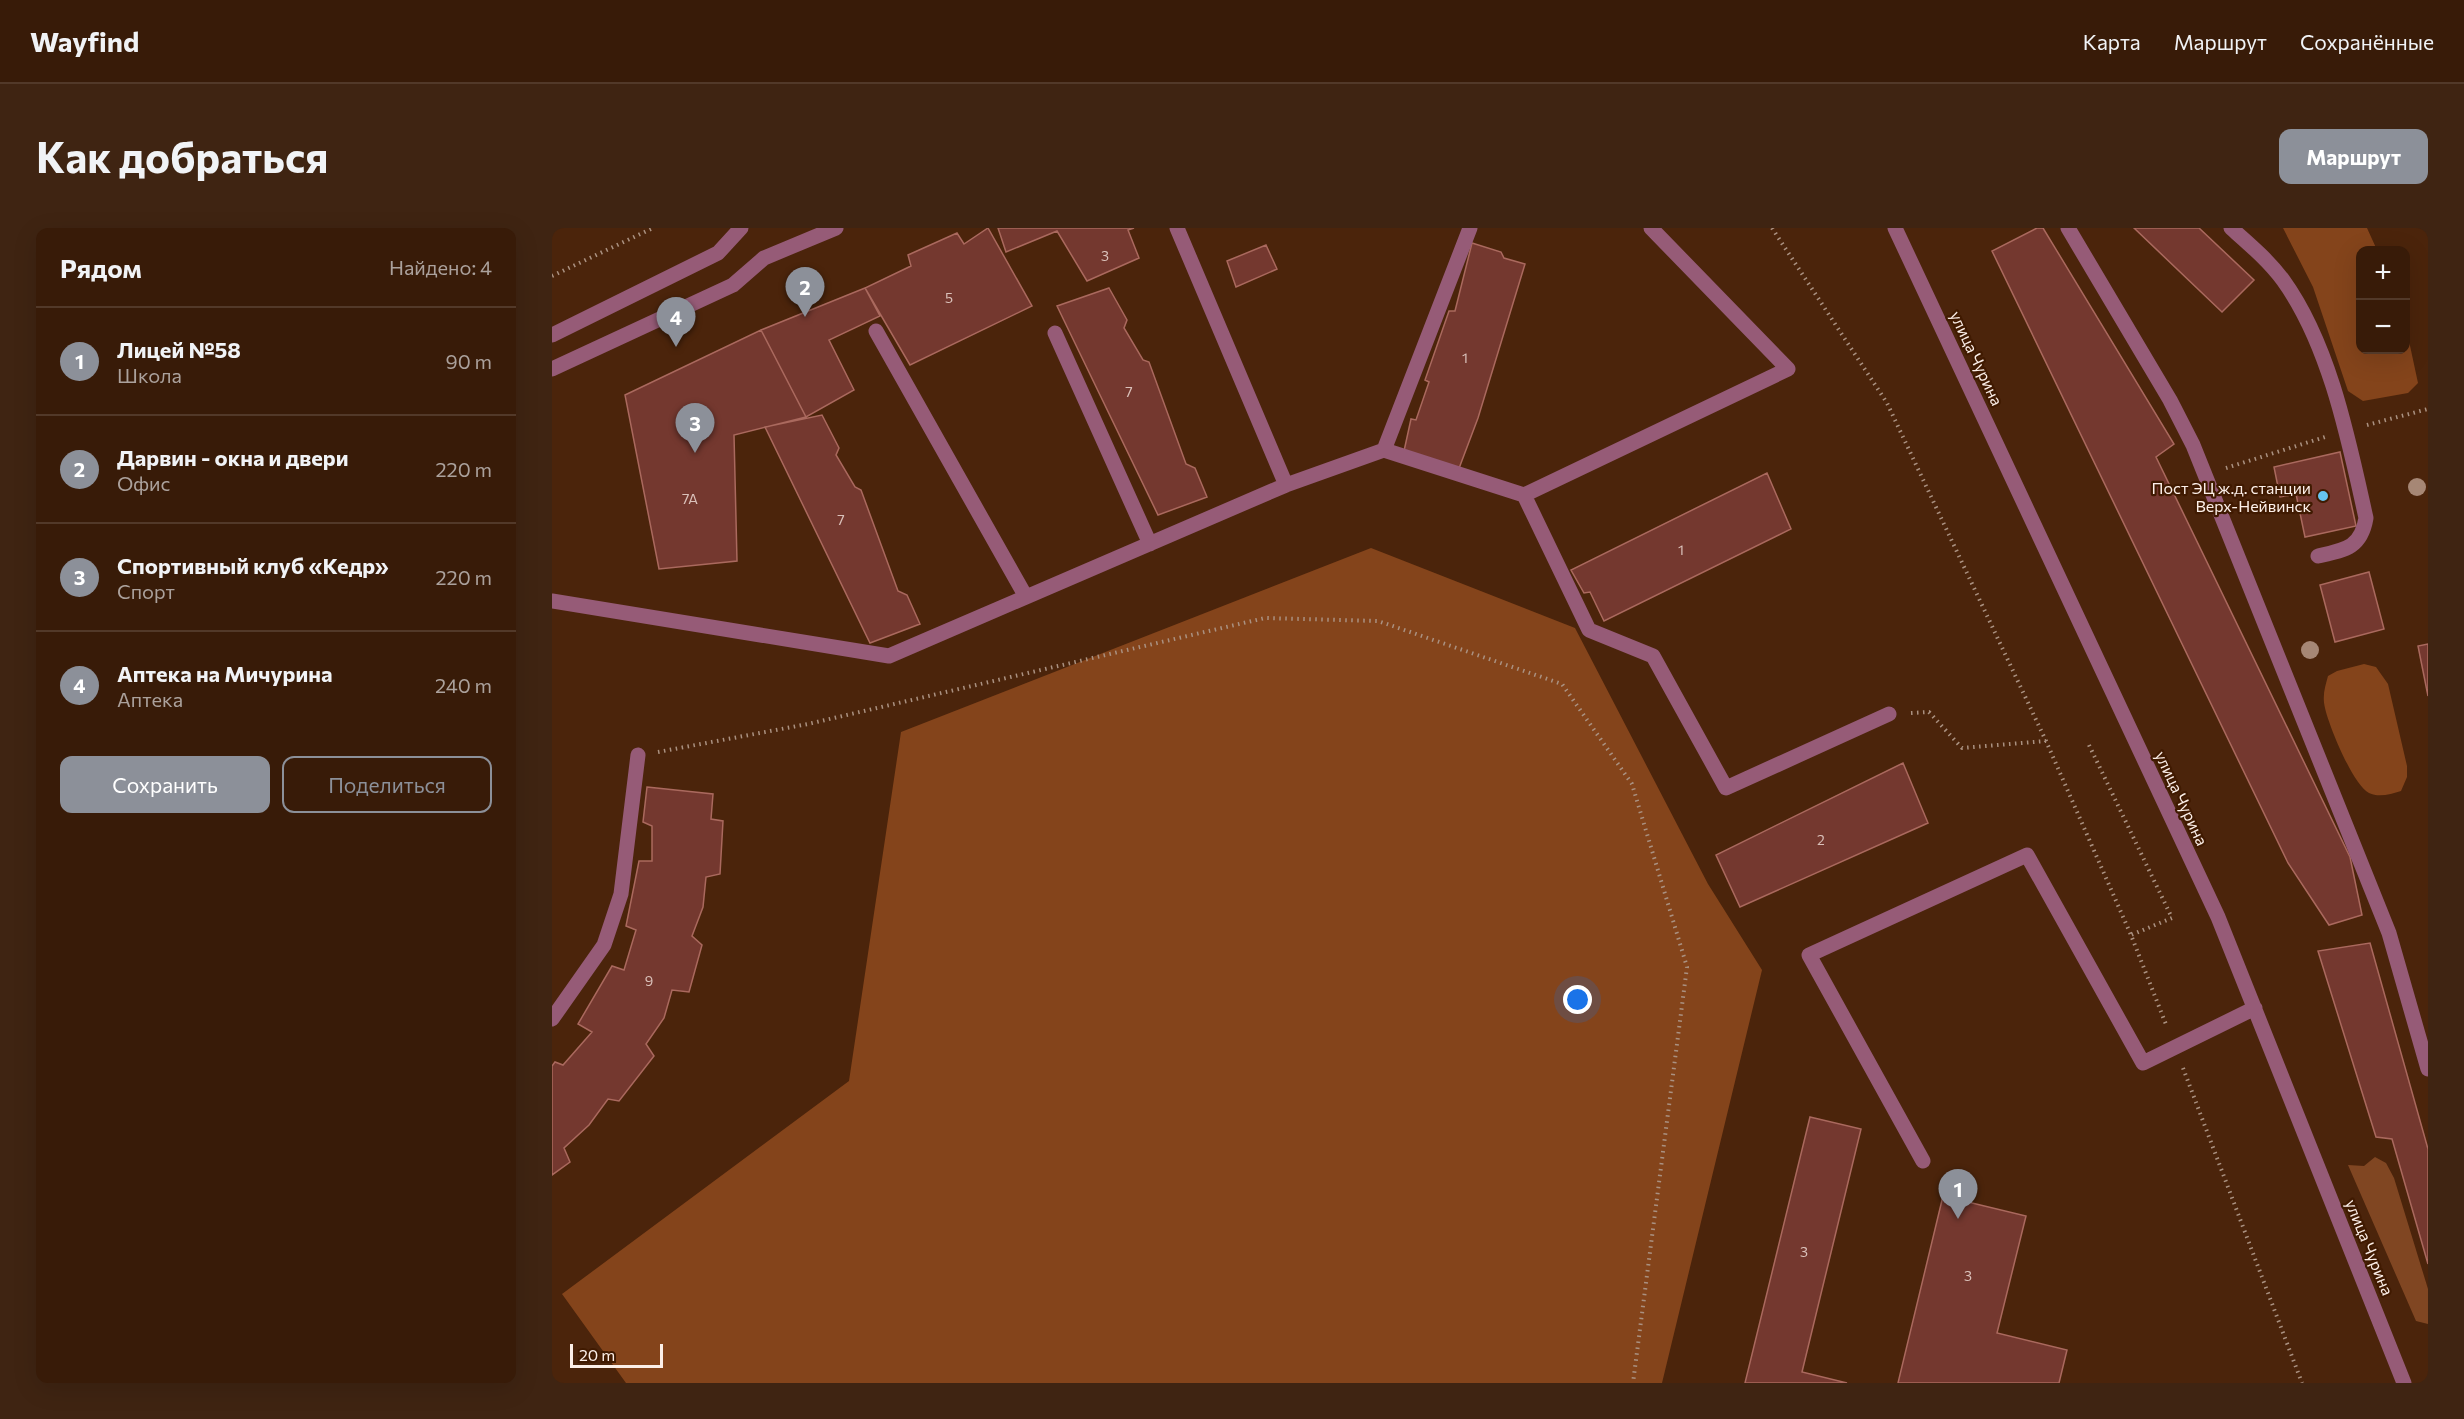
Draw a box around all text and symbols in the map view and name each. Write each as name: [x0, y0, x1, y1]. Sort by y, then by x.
text: Wayfind: [30, 24, 139, 58]
text: Карта: [2083, 29, 2141, 54]
text: Маршрут: [2174, 29, 2267, 54]
text: Сохранённые: [2300, 29, 2434, 54]
button: Маршрут: [2279, 129, 2428, 184]
text: Как добраться: [36, 130, 328, 182]
map controls: [2356, 246, 2410, 354]
button: +: [2356, 246, 2410, 300]
house number: 3: [1101, 247, 1109, 264]
text: Рядом: [60, 252, 142, 283]
text: Найдено: 4: [389, 255, 492, 279]
pin: 2: [786, 268, 824, 317]
house number: 5: [945, 289, 953, 306]
pin: 4: [656, 298, 696, 347]
button: −: [2356, 300, 2410, 354]
street label: улица Чурина: [1947, 308, 2007, 408]
text: Лицей №58: [117, 336, 241, 363]
text: 1: [75, 349, 84, 373]
text: 90 m: [446, 349, 492, 373]
house number: 1: [1462, 349, 1468, 366]
text: Школа: [117, 363, 182, 387]
house number: 7: [1125, 383, 1133, 400]
pin: 3: [676, 404, 714, 453]
text: Дарвин - окна и двери: [117, 444, 349, 471]
text: 2: [74, 457, 85, 481]
text: 220 m: [436, 457, 492, 481]
text: Офис: [117, 471, 170, 495]
place label: Пост ЭЦ ж.д. станции Верх-Нейвинск: [2152, 478, 2311, 515]
marker: Пост ЭЦ ж.д. станции Верх-Нейвинск: [2316, 489, 2330, 503]
house number: 7А: [682, 490, 698, 507]
house number: 7: [837, 511, 845, 528]
house number: 1: [1678, 541, 1684, 558]
text: Спортивный клуб «Кедр»: [117, 552, 389, 579]
text: 3: [74, 565, 85, 589]
text: 220 m: [436, 565, 492, 589]
text: Спорт: [117, 579, 175, 603]
text: Аптека на Мичурина: [117, 660, 333, 687]
text: 4: [73, 673, 86, 697]
text: 240 m: [435, 673, 492, 697]
text: Аптека: [117, 687, 183, 711]
street label: улица Чурина: [2152, 748, 2212, 848]
button: Сохранить: [60, 756, 270, 813]
button: Поделиться: [282, 756, 492, 813]
house number: 2: [1817, 831, 1825, 848]
house number: 9: [645, 972, 653, 989]
your location: [1563, 985, 1592, 1014]
pin: 1: [1938, 1170, 1978, 1219]
street label: улица Чурина: [2342, 1196, 2398, 1298]
house number: 3: [1800, 1243, 1808, 1260]
house number: 3: [1964, 1267, 1972, 1284]
scale bar: [570, 1341, 663, 1368]
text: 20 m: [579, 1345, 615, 1364]

